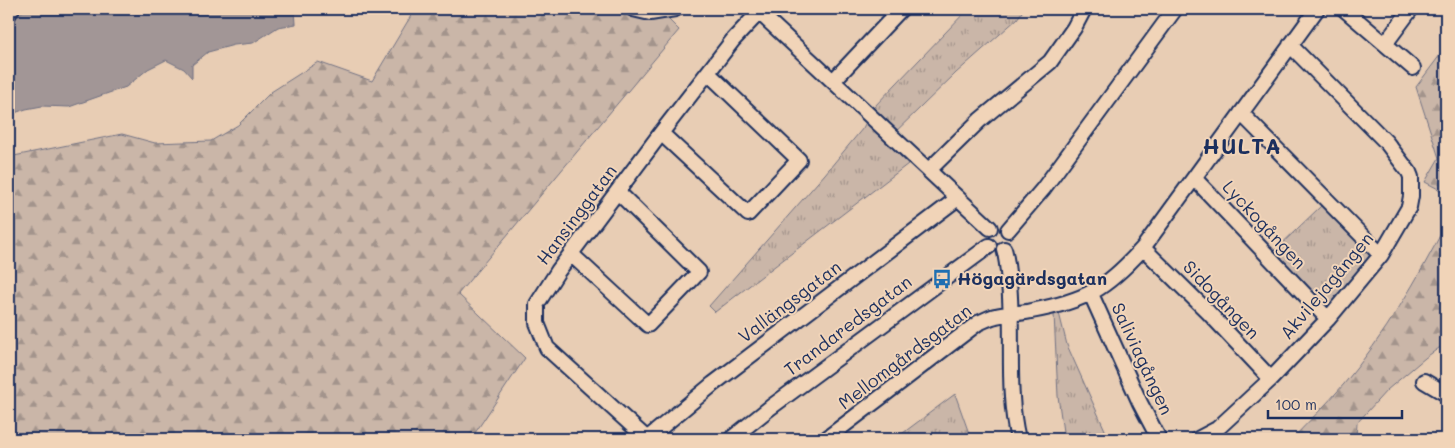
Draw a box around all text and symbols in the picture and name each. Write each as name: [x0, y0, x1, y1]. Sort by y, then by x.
district label: HULTA: [1202, 131, 1282, 160]
street label: Hansinggatan: [531, 159, 622, 269]
street label: Lyckogången: [1217, 175, 1312, 274]
street label: Akvilejagången: [1274, 227, 1378, 344]
street label: Vallängsgatan: [733, 255, 846, 348]
street label: Sidogången: [1178, 255, 1265, 344]
place label: Högagärdsgatan: [957, 266, 1107, 290]
bus stop icon: Högagärdsgatan: [931, 268, 953, 290]
street label: Trandaredsgatan: [779, 269, 916, 381]
street label: Mellomgårdsgatan: [833, 298, 976, 414]
street label: Saliviagången: [1107, 299, 1179, 418]
scale bar: [1268, 388, 1401, 420]
text: 100 m: [1275, 394, 1317, 414]

